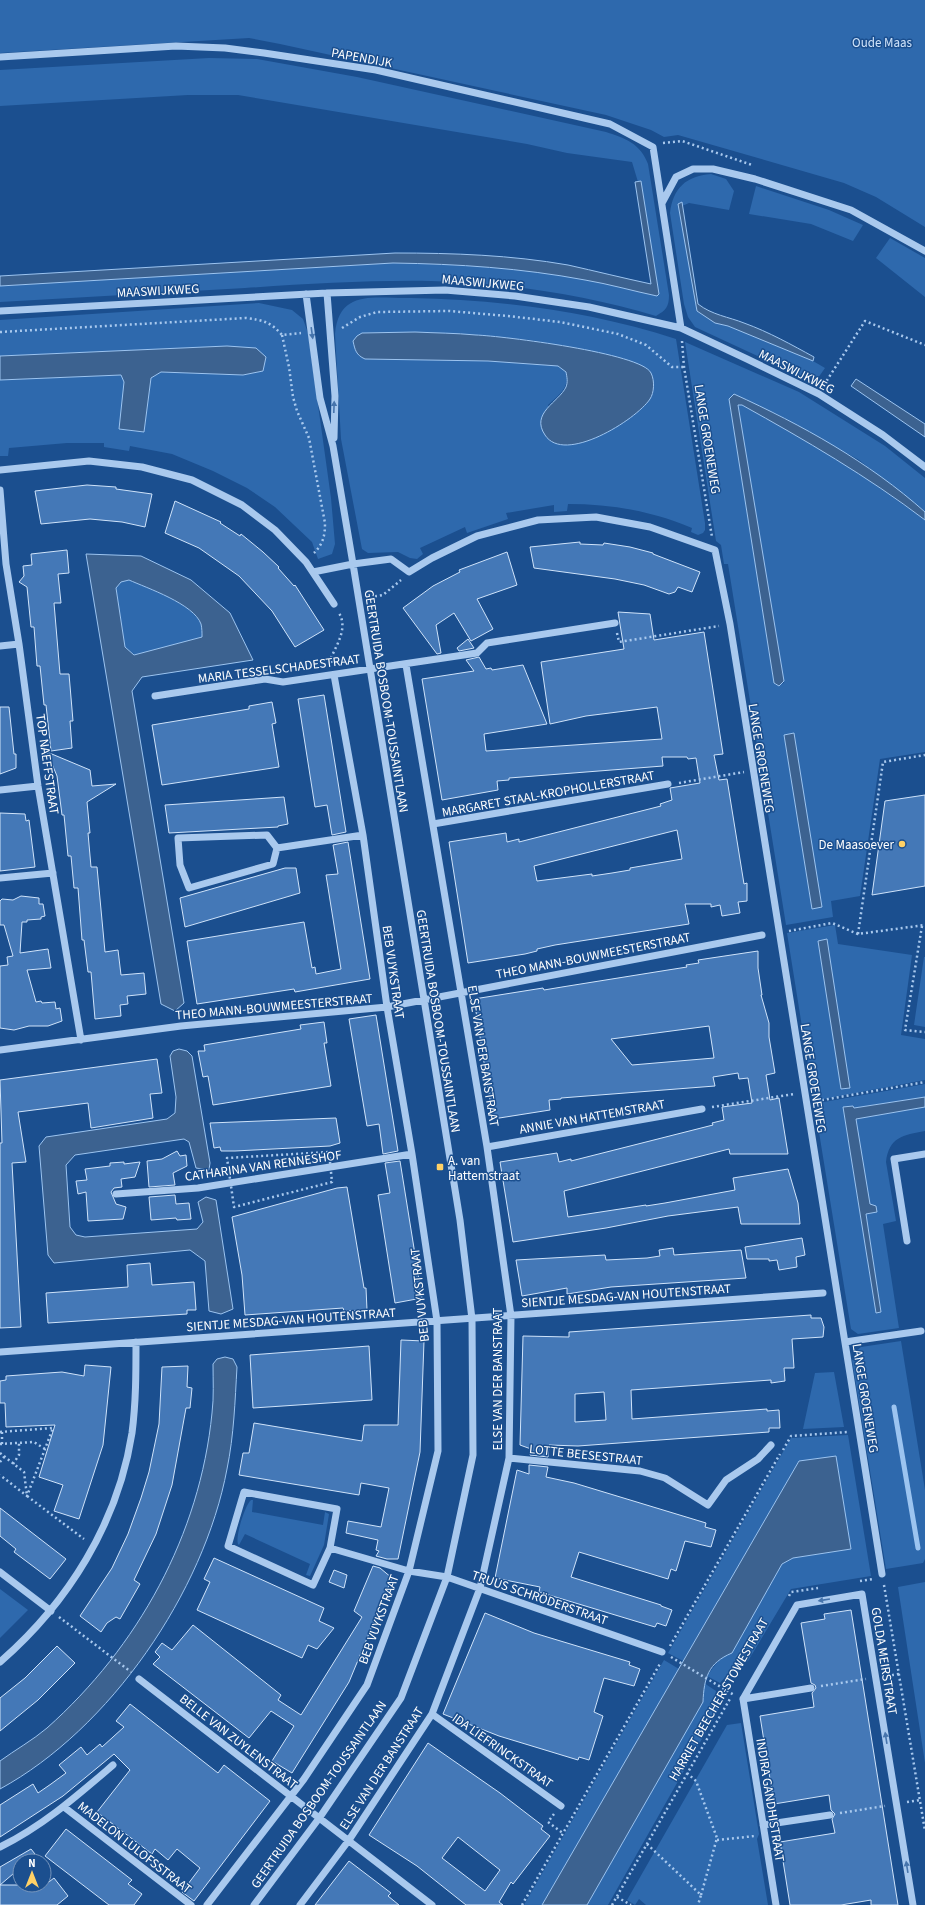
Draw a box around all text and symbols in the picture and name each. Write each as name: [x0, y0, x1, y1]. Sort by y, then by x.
park label: Oude Maas: [852, 34, 913, 52]
street label: PAPENDIJK: [330, 44, 394, 72]
street label: MAASWIJKWEG: [441, 270, 525, 296]
street label: MAASWIJKWEG: [116, 280, 200, 302]
one-way arrow: [309, 327, 315, 339]
street label: MAASWIJKWEG: [756, 345, 838, 399]
street label: LANGE GROENEWEG: [689, 383, 725, 495]
one-way arrow: [331, 401, 338, 413]
street label: GEERTRUIDA BOSBOOM-TOUSSAINTLAAN: [359, 588, 413, 814]
street label: MARIA TESSELSCHADESTRAAT: [197, 650, 361, 688]
street label: LANGE GROENEWEG: [743, 702, 779, 814]
street label: TOP NAEFFSTRAAT: [31, 713, 63, 816]
street label: MARGARET STAAL-KROPHOLLERSTRAAT: [440, 766, 656, 822]
place label: De Maasoever: [818, 836, 894, 854]
marker: De Maasoever: [897, 839, 907, 849]
street label: GEERTRUIDA BOSBOOM-TOUSSAINTLAAN: [411, 908, 465, 1134]
street label: BEB VUYKSTRAAT: [378, 924, 408, 1020]
street label: THEO MANN-BOUWMEESTERSTRAAT: [494, 928, 692, 984]
street label: ELSE VAN DER BANSTRAAT: [463, 984, 503, 1128]
street label: THEO MANN-BOUWMEESTERSTRAAT: [175, 989, 373, 1025]
street label: LANGE GROENEWEG: [795, 1022, 831, 1134]
street label: ANNIE VAN HATTEMSTRAAT: [518, 1095, 666, 1139]
street label: CATHARINA VAN RENNESHOF: [184, 1146, 343, 1186]
place label: A. van Hattemstraat: [448, 1152, 520, 1185]
marker: A. van Hattemstraat: [435, 1162, 445, 1172]
street label: BEB VUYKSTRAAT: [406, 1247, 434, 1343]
street label: SIENTJE MESDAG-VAN HOUTENSTRAAT: [521, 1280, 732, 1312]
street label: SIENTJE MESDAG-VAN HOUTENSTRAAT: [186, 1304, 397, 1336]
street label: ELSE VAN DER BANSTRAAT: [489, 1307, 507, 1451]
street label: LANGE GROENEWEG: [847, 1342, 883, 1454]
street label: LOTTE BEESESTRAAT: [528, 1440, 644, 1470]
street label: TRUUS SCHRÖDERSTRAAT: [469, 1566, 610, 1630]
street label: BEB VUYKSTRAAT: [354, 1572, 404, 1667]
one-way arrow: [818, 1598, 830, 1604]
street label: GOLDA MEIRSTRAAT: [867, 1606, 901, 1716]
street label: HARRIET BEECHER-STOWESTRAAT: [665, 1615, 773, 1784]
street label: BELLE VAN ZUYLENSTRAAT: [176, 1690, 301, 1794]
street label: GEERTRUIDA BOSBOOM-TOUSSAINTLAAN: [247, 1697, 391, 1892]
street label: ELSE VAN DER BANSTRAAT: [335, 1704, 428, 1833]
street label: IDA LIEFRINCKSTRAAT: [448, 1709, 556, 1792]
one-way arrow: [882, 1732, 888, 1744]
street label: INDIRA GANDHISTRAAT: [751, 1737, 789, 1863]
street label: MADELON LULOFSSTRAAT: [74, 1798, 195, 1898]
north arrow: [12, 1853, 52, 1893]
text: N: [28, 1856, 36, 1871]
one-way arrow: [903, 1860, 909, 1873]

